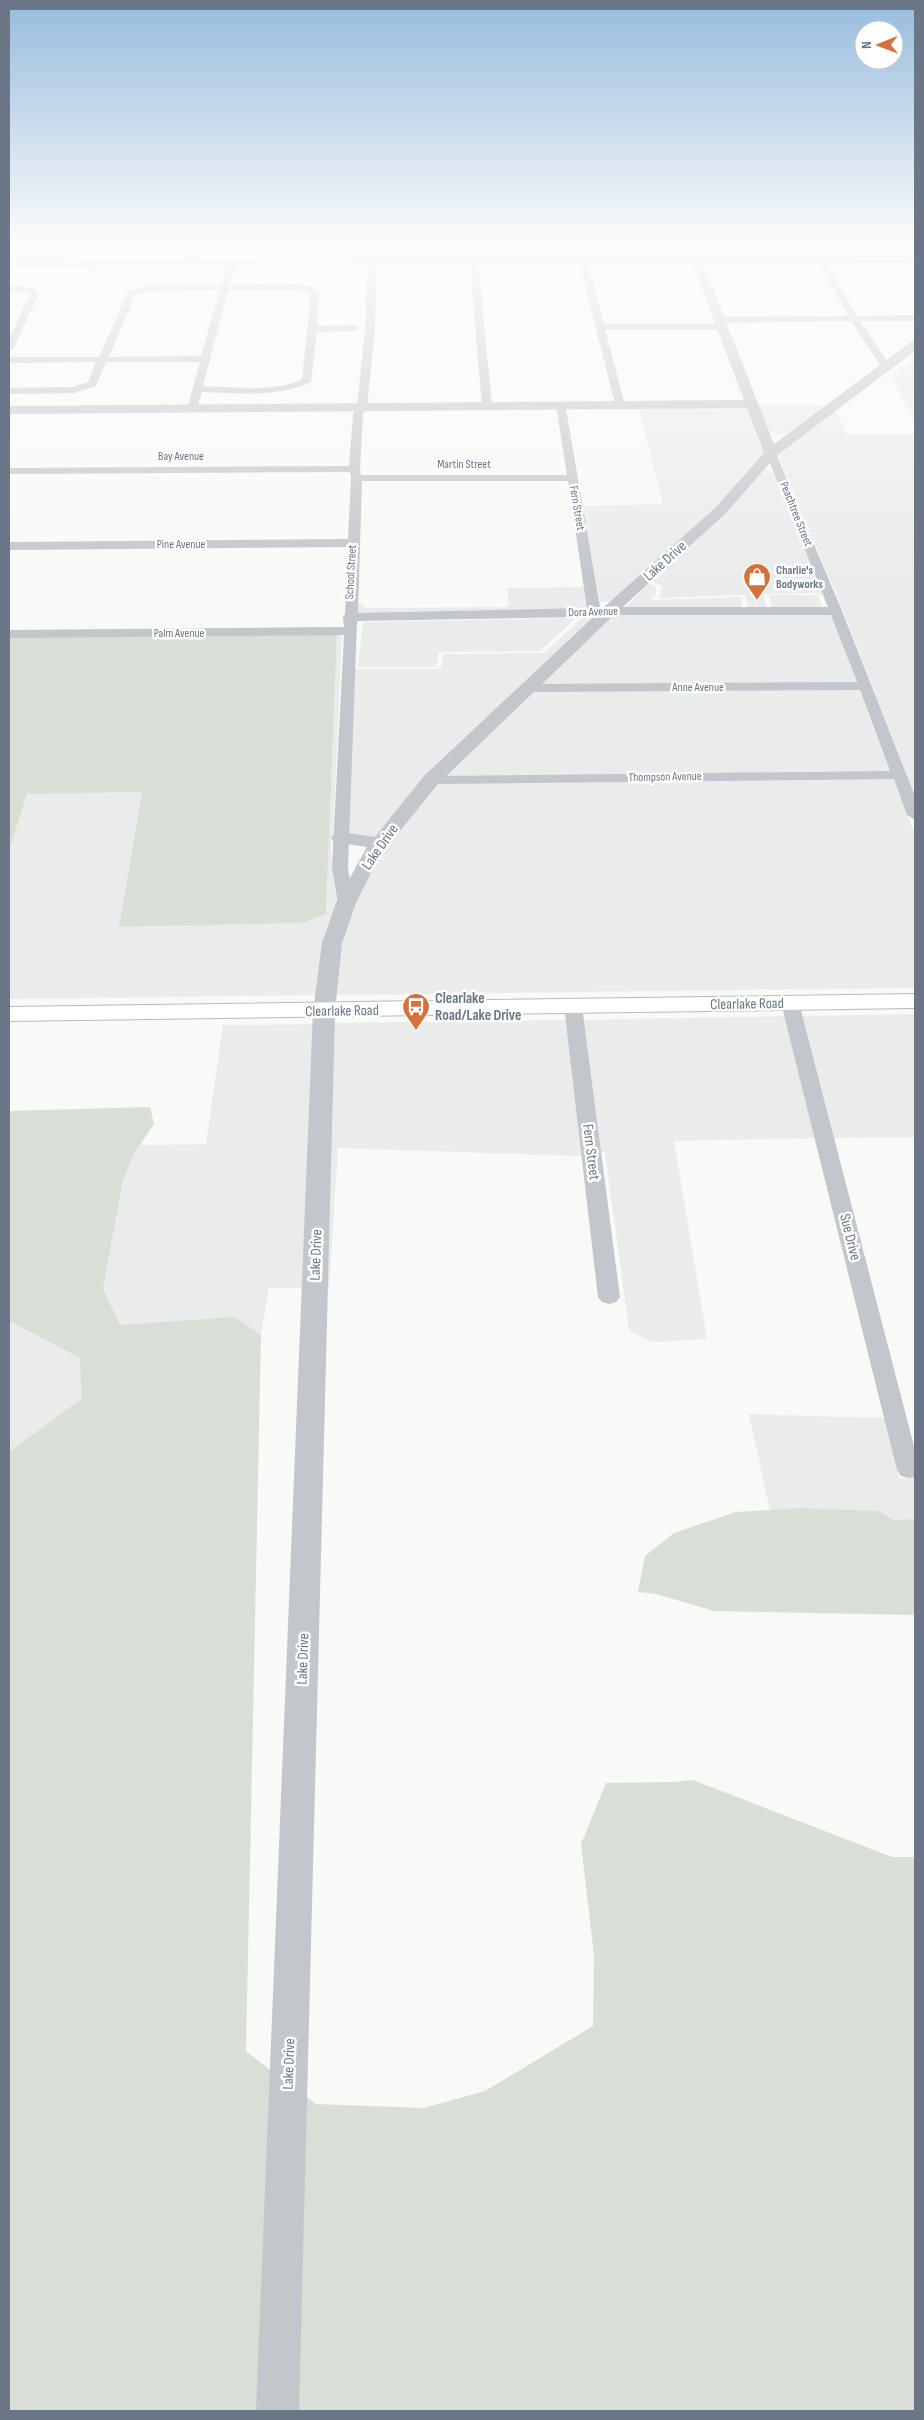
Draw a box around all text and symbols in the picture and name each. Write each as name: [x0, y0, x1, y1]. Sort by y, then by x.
north arrow: [854, 20, 904, 70]
text: N: [858, 41, 875, 49]
street label: Bay Avenue: [158, 449, 204, 464]
street label: Martin Street: [437, 457, 491, 472]
street label: Peachtree Street: [776, 480, 816, 549]
street label: Fern Street: [566, 485, 588, 532]
street label: Pine Avenue: [157, 537, 205, 552]
street label: Lake Drive: [640, 537, 690, 585]
street label: School Street: [342, 544, 360, 600]
shop icon: Charlie's Bodyworks: [742, 562, 772, 601]
place label: Charlie's Bodyworks: [776, 563, 823, 592]
street label: Dora Avenue: [568, 604, 618, 620]
street label: Palm Avenue: [154, 626, 205, 641]
street label: Anne Avenue: [671, 680, 724, 695]
street label: Thompson Avenue: [628, 769, 702, 785]
street label: Lake Drive: [357, 820, 403, 874]
place label: Clearlake Road/Lake Drive: [435, 989, 521, 1025]
bus stop icon: Clearlake Road/Lake Drive: [401, 992, 431, 1031]
street label: Clearlake Road: [710, 994, 784, 1014]
street label: Clearlake Road: [305, 1001, 379, 1021]
street label: Fern Street: [578, 1123, 604, 1182]
street label: Sue Drive: [835, 1212, 865, 1262]
street label: Lake Drive: [306, 1229, 326, 1281]
street label: Lake Drive: [293, 1633, 313, 1685]
street label: Lake Drive: [279, 2038, 299, 2090]

